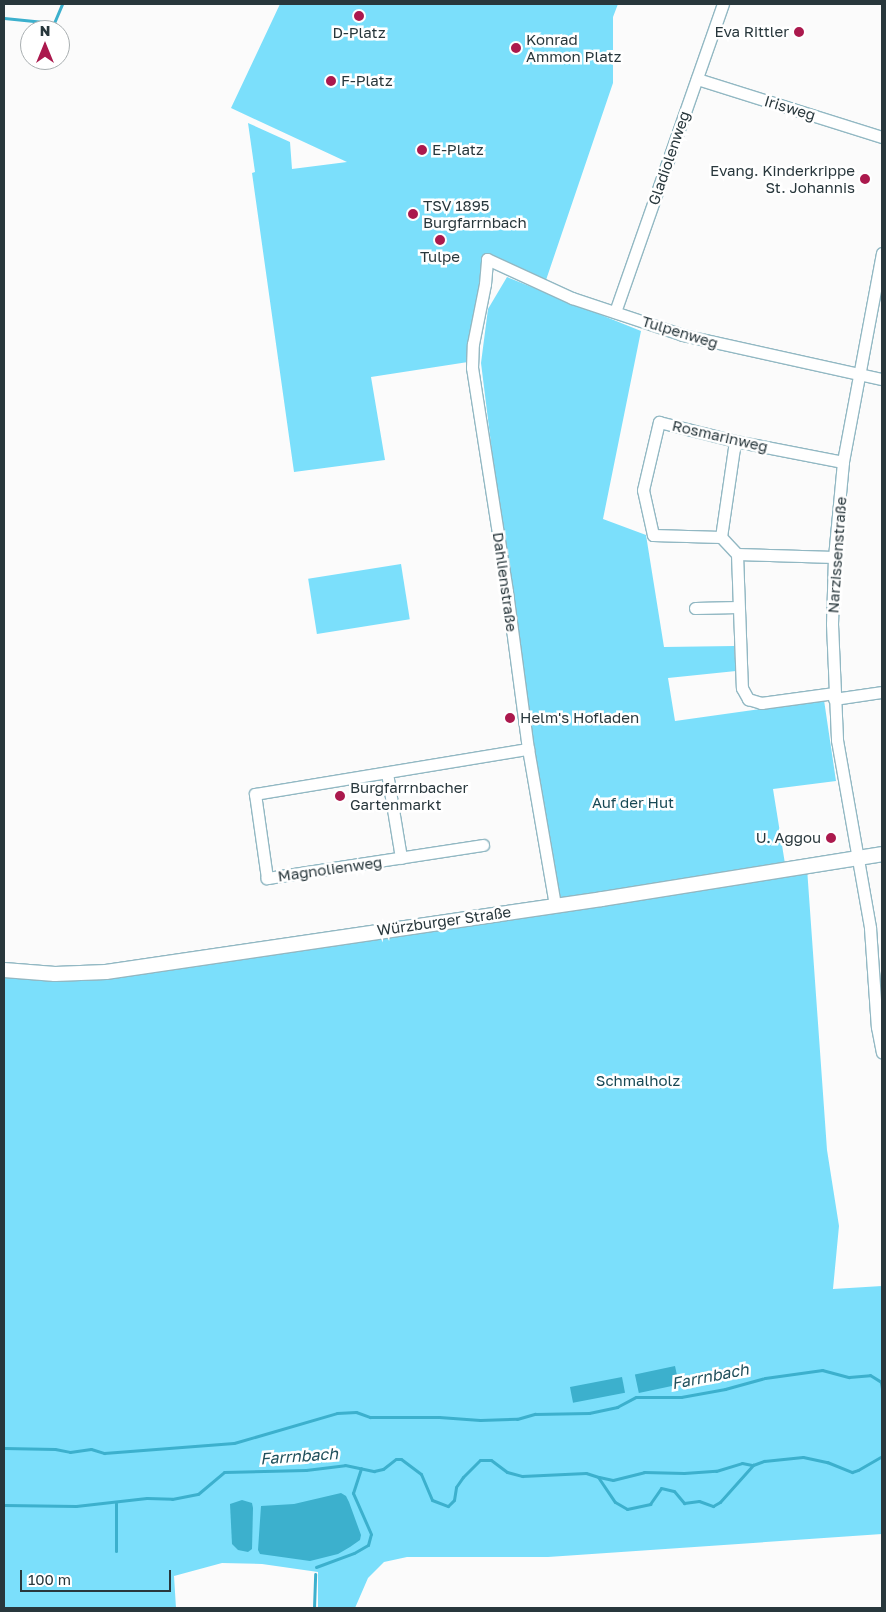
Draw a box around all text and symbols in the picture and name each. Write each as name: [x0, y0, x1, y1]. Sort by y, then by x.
marker: D-Platz: [353, 10, 365, 22]
north arrow: [20, 20, 70, 70]
text: N: [40, 22, 50, 39]
place label: Eva Rittler: [715, 23, 789, 41]
place label: D-Platz: [332, 24, 386, 42]
marker: Eva Rittler: [793, 26, 805, 38]
place label: Konrad Ammon Platz: [526, 30, 621, 65]
marker: Konrad Ammon Platz: [510, 42, 522, 54]
place label: F-Platz: [341, 72, 393, 90]
marker: F-Platz: [325, 75, 337, 87]
street label: Irisweg: [762, 92, 818, 124]
street label: Gladiolenweg: [644, 109, 694, 207]
place label: E-Platz: [432, 141, 484, 159]
marker: E-Platz: [416, 144, 428, 156]
place label: Evang. Kinderkrippe St. Johannis: [710, 161, 855, 196]
marker: Evang. Kinderkrippe St. Johannis: [859, 173, 871, 185]
place label: TSV 1895 Burgfarrnbach: [423, 196, 527, 231]
marker: TSV 1895 Burgfarrnbach: [407, 208, 419, 220]
marker: Tulpe: [434, 234, 446, 246]
place label: Tulpe: [420, 248, 460, 266]
street label: Tulpenweg: [640, 312, 720, 352]
street label: Rosmarinweg: [670, 416, 770, 456]
street label: Narzissenstraße: [824, 496, 850, 614]
street label: Dahlienstraße: [489, 531, 521, 633]
place label: Helm's Hofladen: [520, 709, 639, 727]
marker: Helm's Hofladen: [504, 712, 516, 724]
place label: Burgfarrnbacher Gartenmarkt: [350, 778, 468, 813]
marker: Burgfarrnbacher Gartenmarkt: [334, 790, 346, 802]
park label: Auf der Hut: [592, 794, 674, 812]
place label: U. Aggou: [756, 829, 821, 847]
marker: U. Aggou: [825, 832, 837, 844]
street label: Magnolienweg: [277, 853, 383, 885]
street label: Würzburger Straße: [376, 903, 512, 939]
park label: Schmalholz: [596, 1072, 680, 1090]
water label: Farrnbach: [670, 1359, 750, 1393]
water label: Farrnbach: [259, 1444, 339, 1468]
scale bar: [22, 1560, 174, 1592]
text: 100 m: [28, 1570, 71, 1588]

